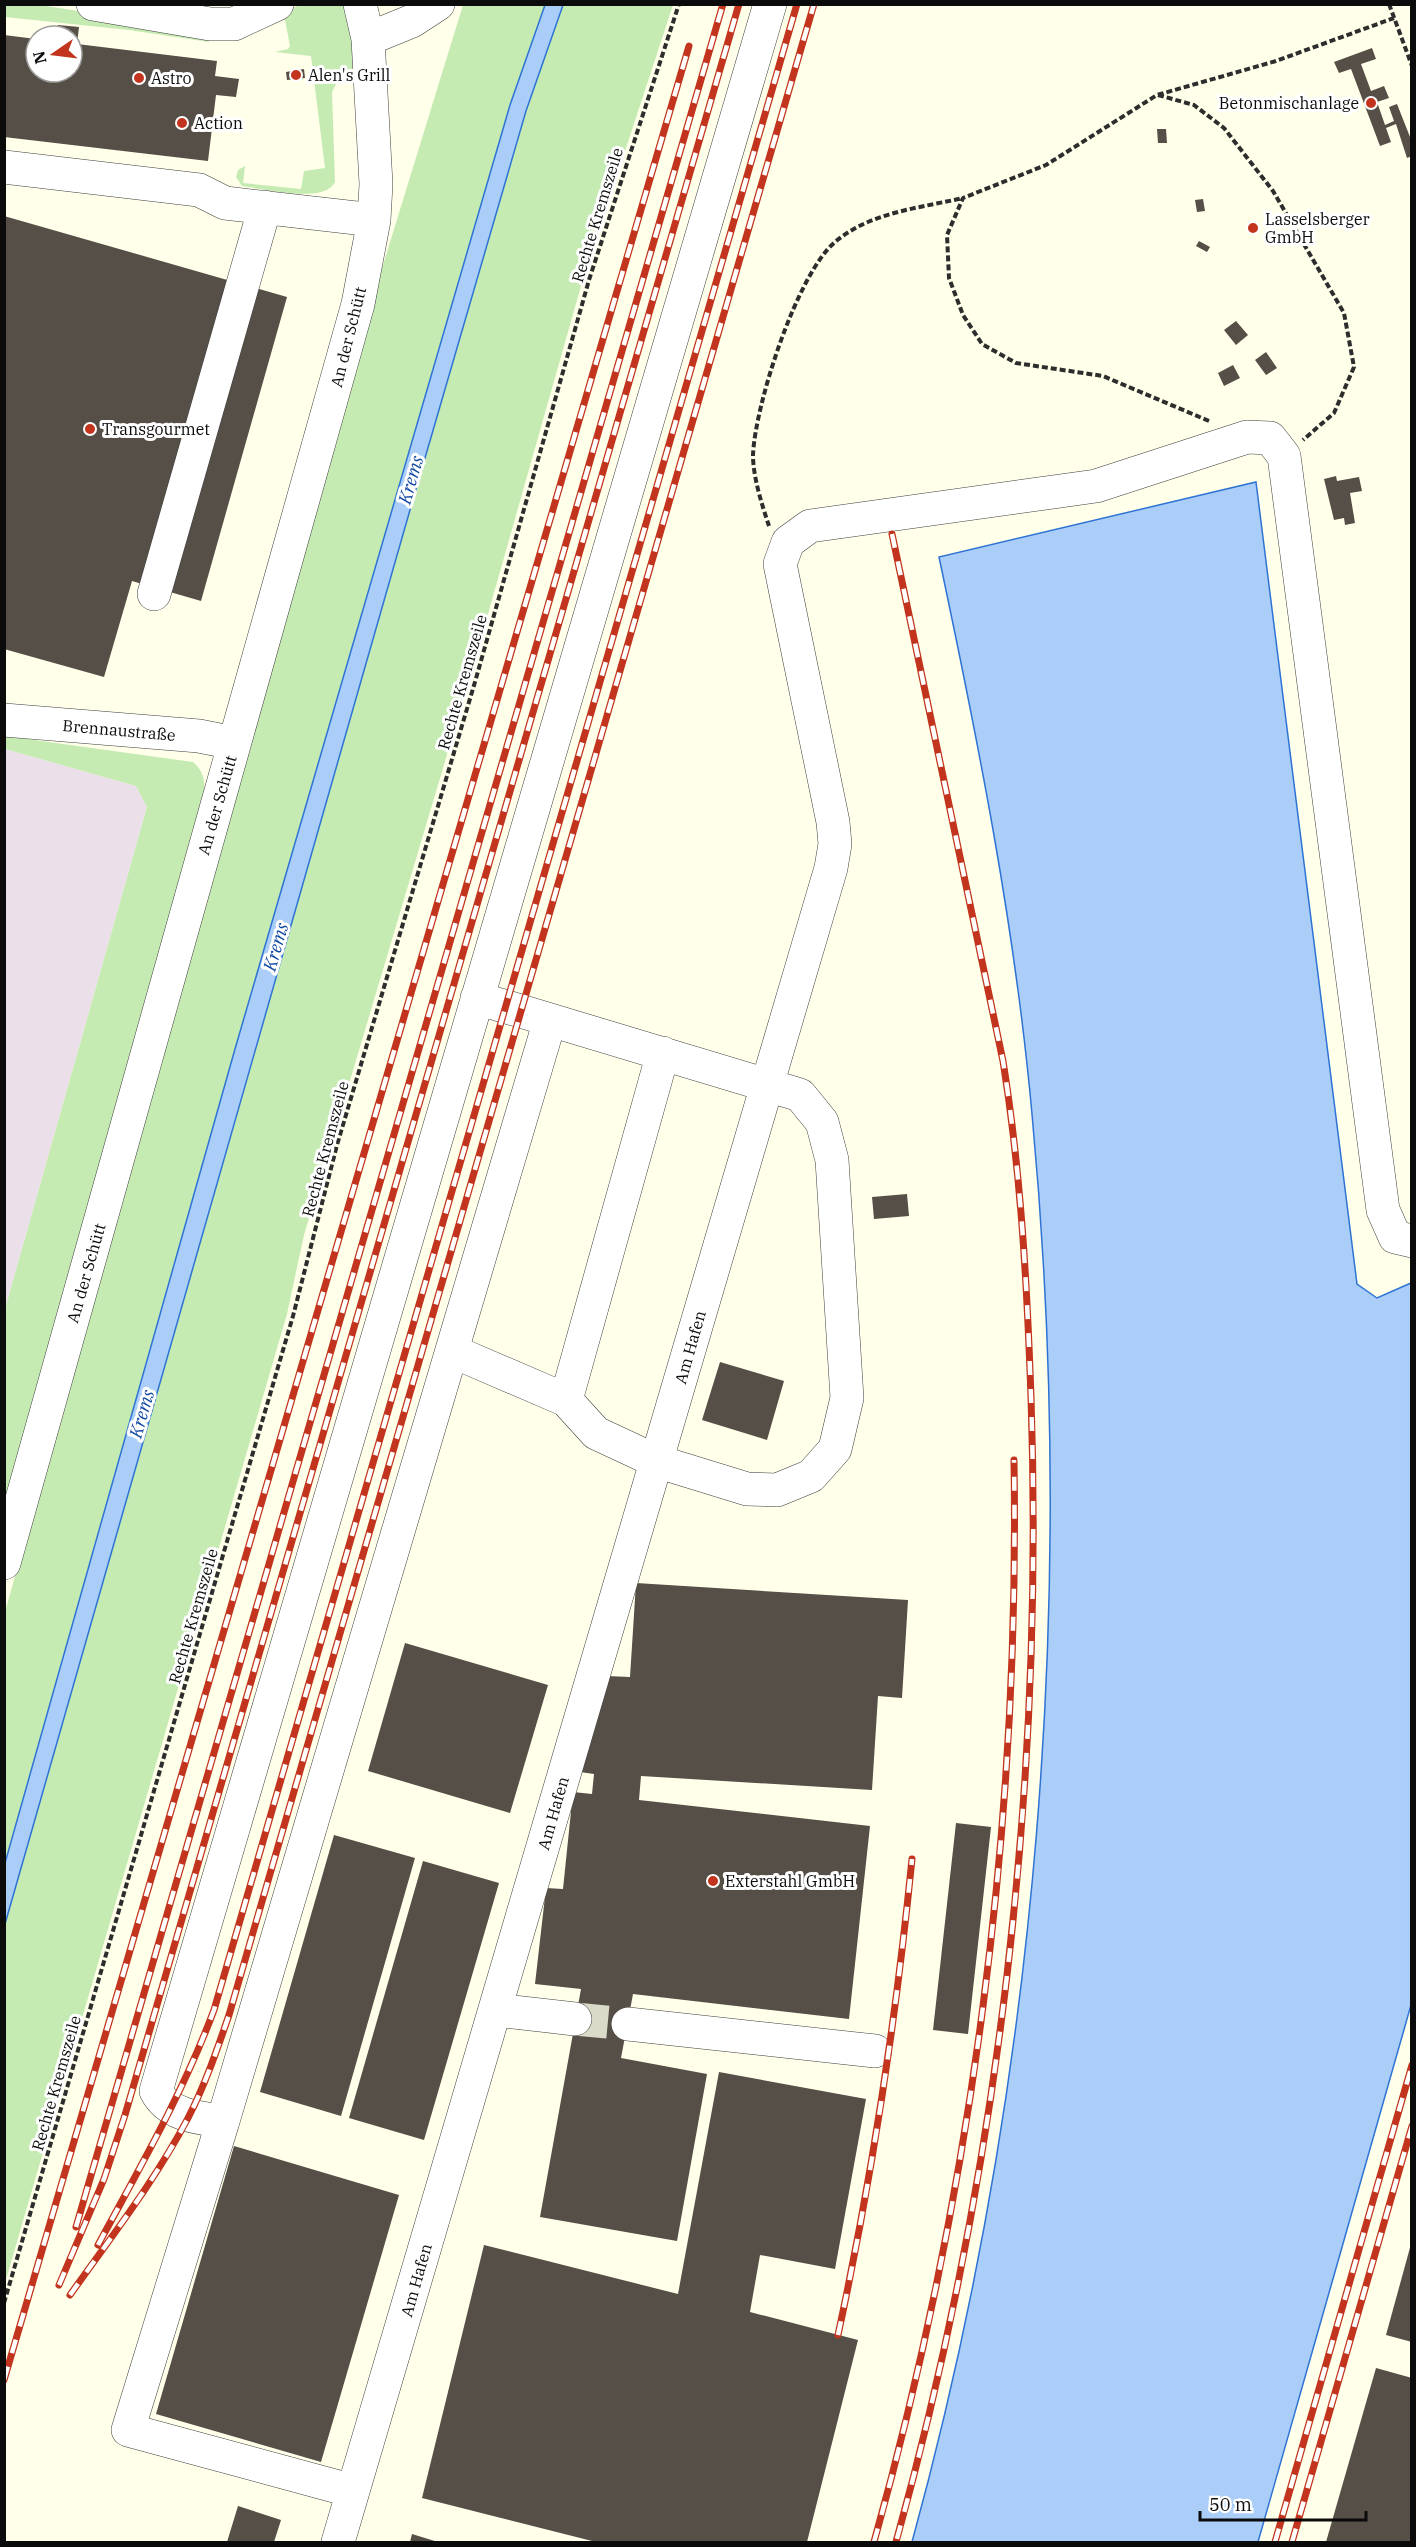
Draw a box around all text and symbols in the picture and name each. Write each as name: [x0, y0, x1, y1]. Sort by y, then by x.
north arrow: [24, 24, 84, 84]
text: N: [28, 49, 51, 66]
place label: Alen's Grill: [308, 65, 391, 85]
place label: Astro: [151, 68, 191, 88]
marker: Alen's Grill: [289, 68, 303, 82]
marker: Astro: [132, 71, 146, 85]
place label: Betonmischanlage: [1219, 93, 1359, 113]
marker: Betonmischanlage: [1364, 96, 1378, 110]
place label: Action: [194, 113, 243, 133]
marker: Action: [175, 116, 189, 130]
street label: Rechte Kremszeile: [567, 145, 627, 285]
place label: Lasselsberger GmbH: [1265, 209, 1370, 247]
marker: Lasselsberger GmbH: [1246, 221, 1260, 235]
street label: An der Schütt: [326, 284, 370, 389]
place label: Transgourmet: [102, 419, 210, 439]
marker: Transgourmet: [83, 422, 97, 436]
water label: Krems: [392, 453, 428, 508]
street label: Rechte Kremszeile: [433, 612, 491, 752]
street label: Brennaustraße: [62, 715, 176, 745]
street label: An der Schütt: [193, 753, 241, 857]
water label: Krems: [257, 920, 293, 975]
street label: Rechte Kremszeile: [297, 1079, 353, 1219]
street label: An der Schütt: [62, 1221, 110, 1325]
street label: Am Hafen: [670, 1308, 710, 1386]
water label: Krems: [123, 1387, 159, 1442]
street label: Rechte Kremszeile: [164, 1546, 222, 1686]
street label: Am Hafen: [533, 1774, 573, 1852]
place label: Exterstahl GmbH: [725, 1871, 855, 1891]
marker: Exterstahl GmbH: [706, 1874, 720, 1888]
street label: Rechte Kremszeile: [27, 2013, 85, 2153]
street label: Am Hafen: [396, 2241, 436, 2319]
scale bar: [1200, 2484, 1366, 2522]
text: 50 m: [1209, 2493, 1252, 2516]

